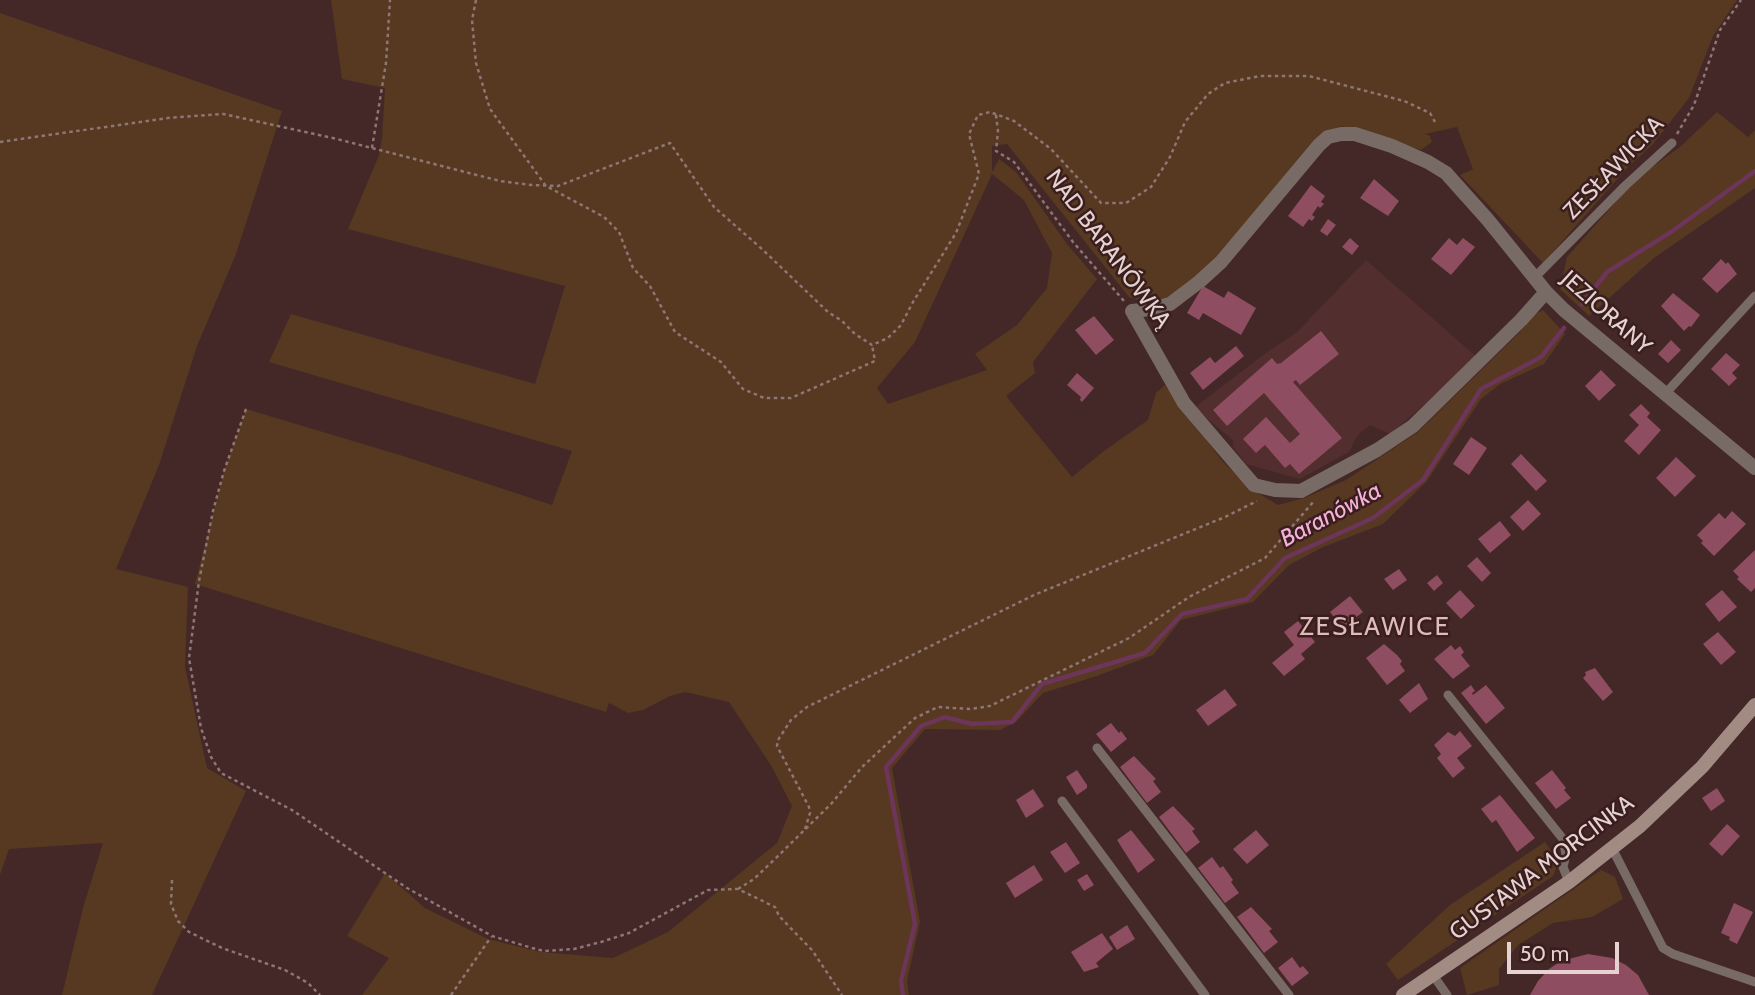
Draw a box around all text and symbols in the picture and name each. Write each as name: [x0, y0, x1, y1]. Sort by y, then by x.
street label: ZESŁAWICKA: [1558, 111, 1670, 225]
street label: NAD BARANÓWKĄ: [1040, 164, 1176, 334]
street label: JEZIORANY: [1555, 265, 1657, 361]
water label: Baranówka: [1276, 476, 1386, 554]
district label: ZESŁAWICE: [1300, 611, 1450, 643]
street label: GUSTAWA MORCINKA: [1444, 790, 1640, 946]
scale bar: [1510, 928, 1622, 972]
text: 50 m: [1520, 941, 1569, 966]

